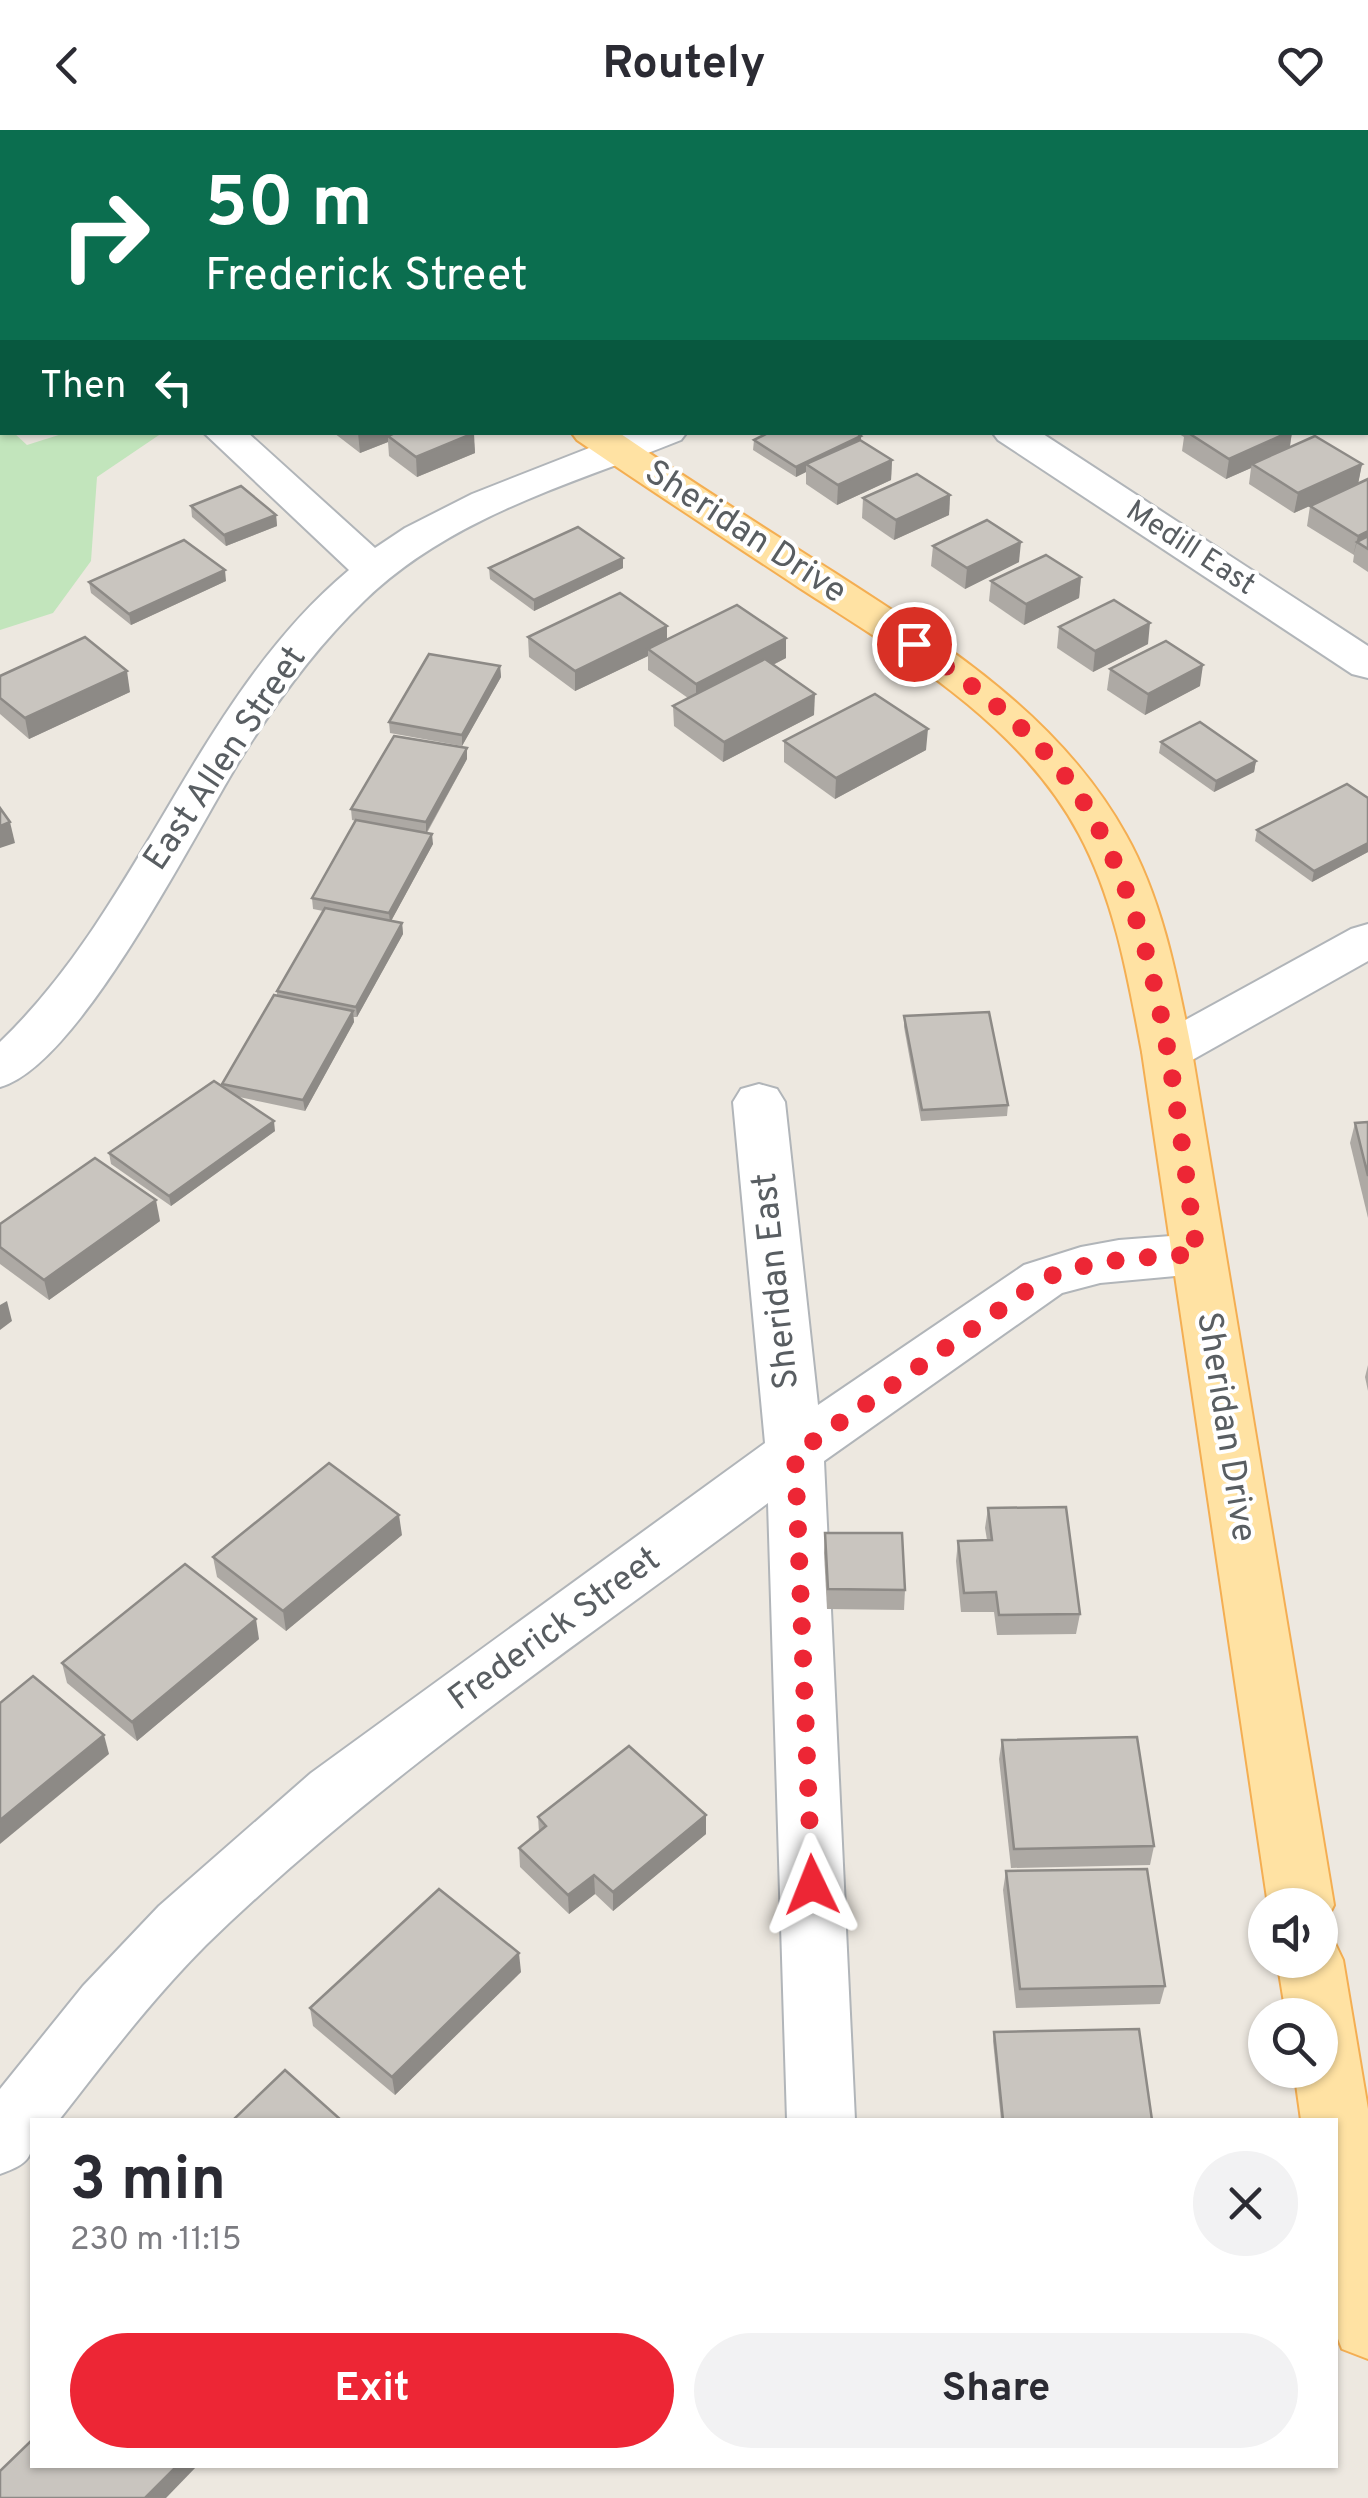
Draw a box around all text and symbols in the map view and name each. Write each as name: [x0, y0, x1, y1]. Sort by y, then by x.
text: Routely: [603, 37, 765, 94]
icon: back: [40, 38, 95, 93]
icon: heart: [1273, 38, 1328, 93]
text: 50 m: [205, 162, 372, 251]
icon: right: [40, 170, 170, 300]
text: Frederick Street: [205, 249, 528, 306]
icon: left: [146, 360, 201, 415]
text: Then: [40, 363, 126, 412]
street label: Sheridan Drive: [636, 451, 854, 615]
street label: Medill East: [1118, 494, 1262, 604]
pin: [872, 602, 957, 687]
icon: arrive: [887, 617, 942, 672]
street label: East Allen Street: [135, 639, 317, 879]
street label: Sheridan East: [744, 1170, 810, 1392]
street label: Sheridan Drive: [1185, 1309, 1265, 1545]
street label: Frederick Street: [440, 1538, 670, 1722]
position arrow: [760, 1833, 864, 1937]
map controls: [1248, 1888, 1338, 2088]
button: sound: [1248, 1888, 1338, 1978]
button: search: [1248, 1998, 1338, 2088]
text: 3 min: [70, 2145, 226, 2221]
button: close: [1193, 2151, 1298, 2256]
text: 230 m · 11:15: [70, 2221, 242, 2261]
button: Exit: [70, 2333, 674, 2448]
button: Share: [694, 2333, 1298, 2448]

